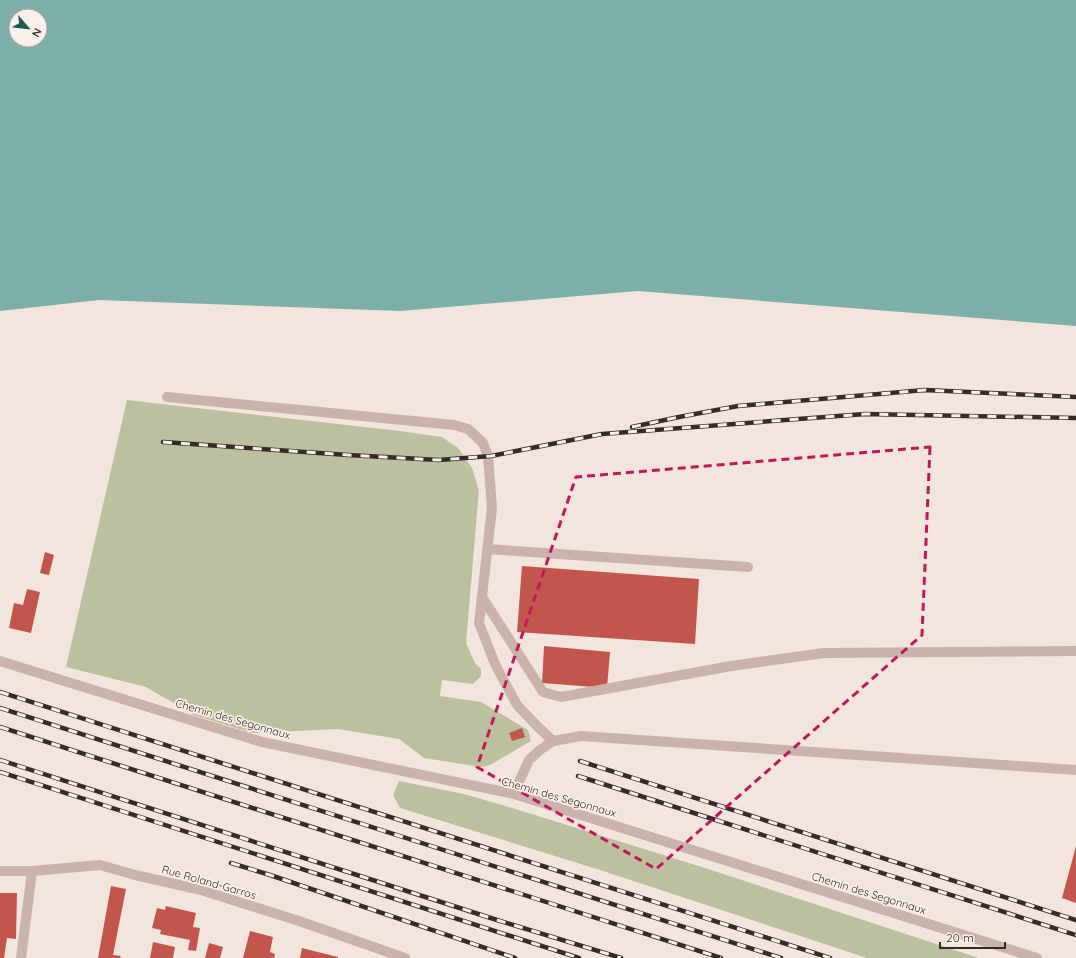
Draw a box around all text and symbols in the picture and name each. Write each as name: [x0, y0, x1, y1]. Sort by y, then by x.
north arrow: [8, 8, 48, 48]
text: N: [29, 26, 45, 40]
street label: Chemin des Segonnaux: [174, 696, 292, 742]
street label: Chemin des Segonnaux: [500, 774, 618, 820]
street label: Rue Roland-Garros: [160, 862, 258, 902]
street label: Chemin des Segonnaux: [810, 869, 928, 917]
scale bar: [940, 924, 1005, 950]
text: 20 m: [946, 930, 974, 945]

